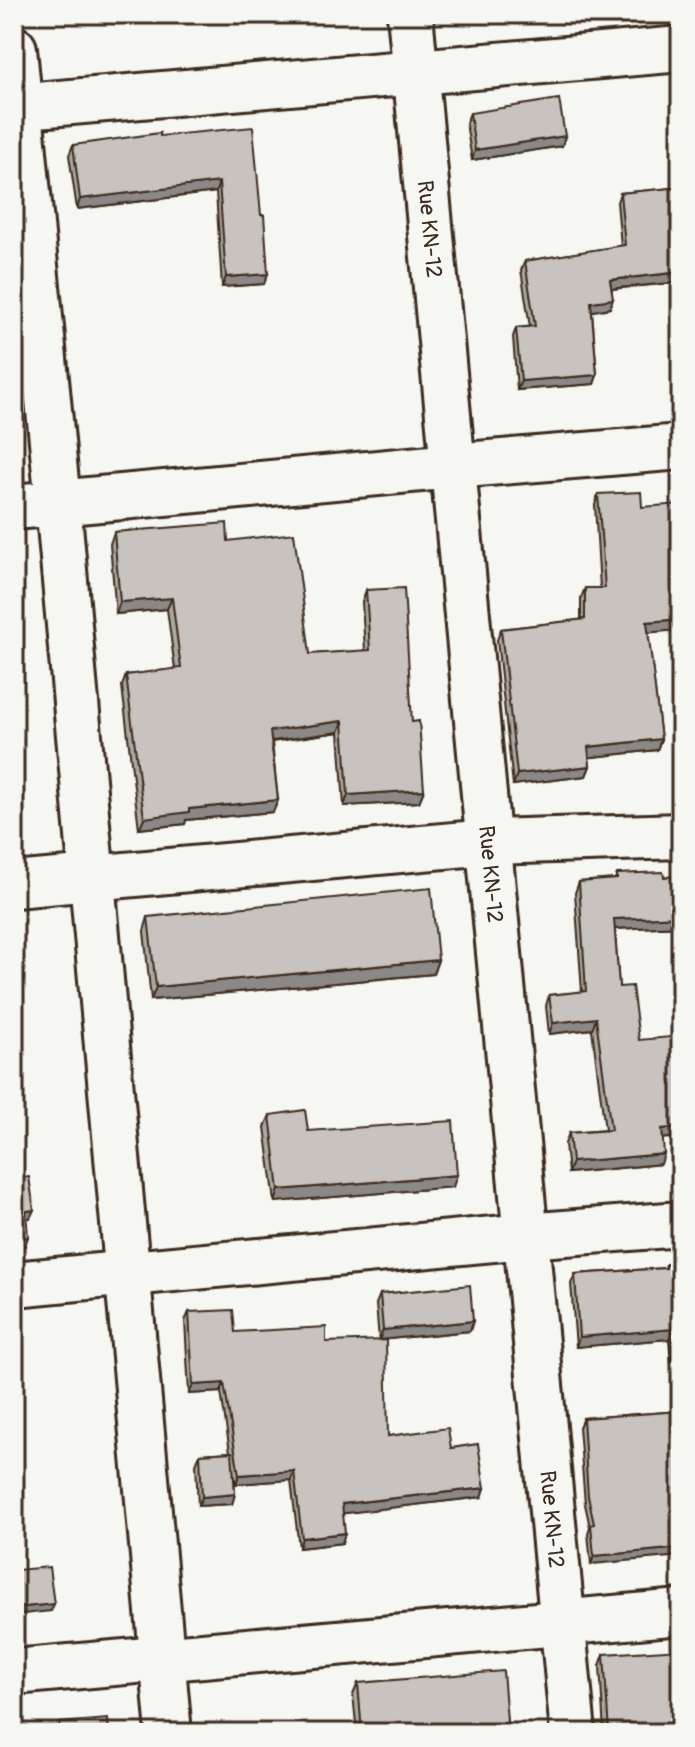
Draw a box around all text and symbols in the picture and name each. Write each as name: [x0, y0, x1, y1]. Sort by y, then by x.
street label: Rue KN-12: [411, 179, 448, 279]
street label: Rue KN-12: [472, 824, 509, 924]
street label: Rue KN-12: [533, 1469, 570, 1569]

